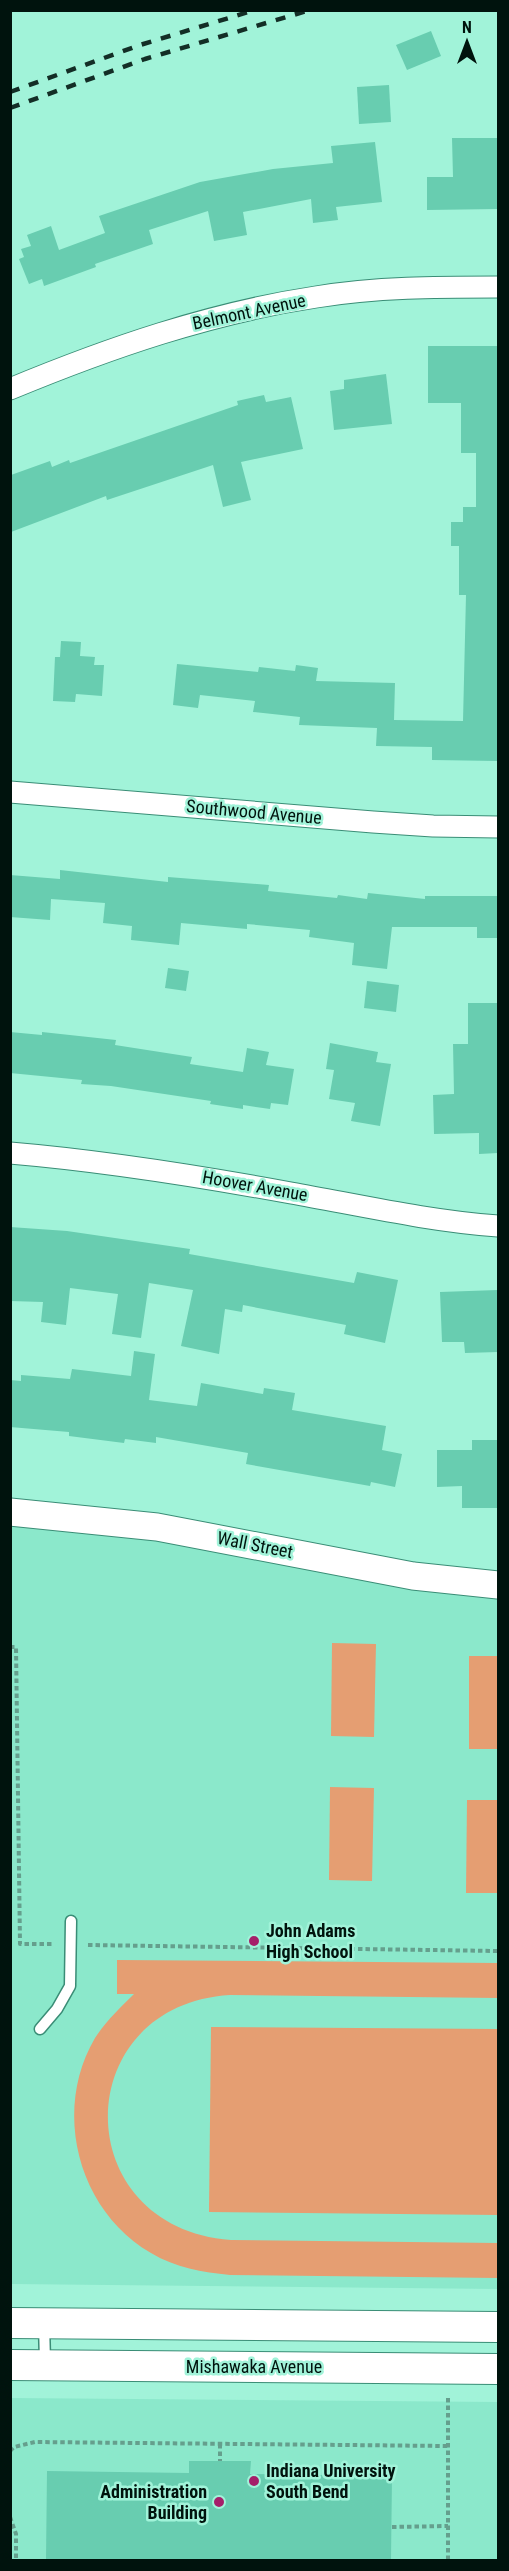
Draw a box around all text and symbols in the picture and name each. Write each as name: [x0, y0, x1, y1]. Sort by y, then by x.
north arrow: [437, 12, 497, 72]
text: N: [462, 18, 472, 37]
street label: Belmont Avenue: [190, 289, 307, 334]
street label: Southwood Avenue: [186, 795, 323, 828]
street label: Hoover Avenue: [201, 1166, 309, 1205]
street label: Wall Street: [215, 1527, 295, 1562]
place label: John Adams High School: [266, 1920, 355, 1962]
marker: John Adams High School: [247, 1934, 261, 1948]
street label: Mishawaka Avenue: [186, 2356, 322, 2377]
place label: Indiana University South Bend: [266, 2460, 396, 2502]
marker: Indiana University South Bend: [247, 2474, 261, 2488]
place label: Administration Building: [100, 2481, 207, 2523]
marker: Administration Building: [212, 2495, 226, 2509]

